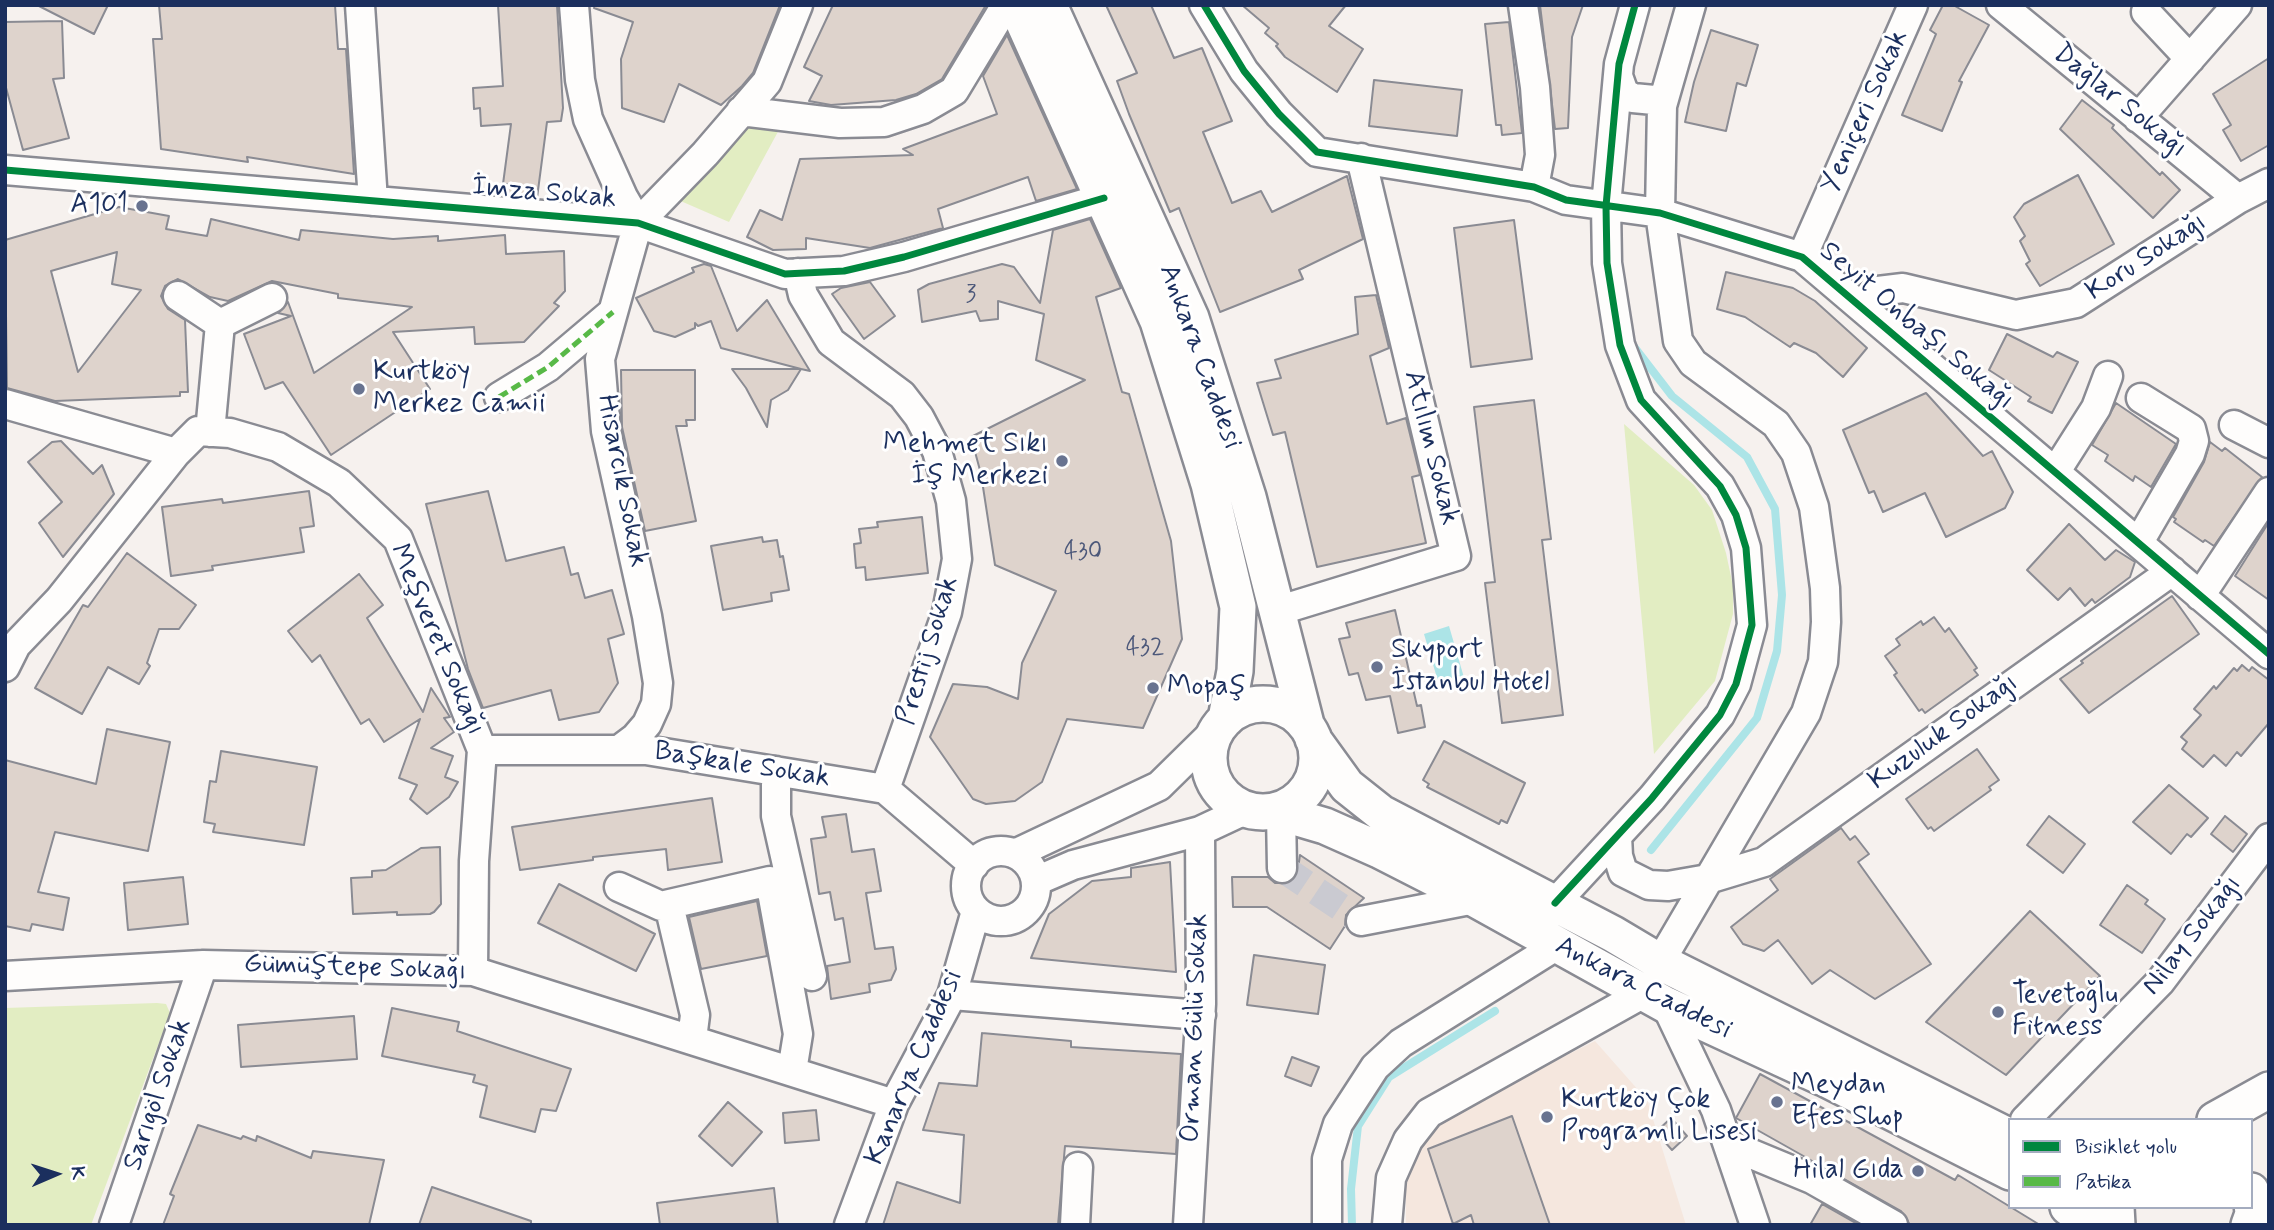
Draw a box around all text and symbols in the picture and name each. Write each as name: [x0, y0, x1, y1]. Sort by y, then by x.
street label: Yeniçeri Sokak: [1815, 25, 1917, 199]
street label: Dağlar Sokağı: [2045, 38, 2193, 166]
street label: İmza Sokak: [470, 171, 618, 217]
place label: A101: [70, 189, 128, 223]
marker: A101: [134, 198, 150, 214]
street label: Koru Sokağı: [2080, 207, 2214, 309]
street label: Seyit Onbaşı Sokağı: [1812, 236, 2020, 418]
street label: Ankara Caddesi: [1150, 260, 1248, 454]
house number: 3: [966, 282, 976, 310]
place label: Kurtköy Merkez Camii: [373, 356, 545, 422]
street label: Atılım Sokak: [1395, 367, 1465, 529]
marker: Kurtköy Merkez Camii: [351, 381, 367, 397]
street label: Hisarcık Sokak: [588, 392, 654, 570]
place label: Mehmet Sıkı İş Merkezi: [883, 428, 1048, 494]
marker: Mehmet Sıkı İş Merkezi: [1054, 453, 1070, 469]
house number: 430: [1064, 539, 1102, 567]
street label: Meşveret Sokağı: [381, 540, 491, 740]
street label: Prestij Sokak: [890, 573, 968, 729]
place label: Skyport İstanbul Hotel: [1391, 634, 1549, 700]
house number: 432: [1126, 635, 1164, 663]
marker: Skyport İstanbul Hotel: [1369, 659, 1385, 675]
street label: Kuzuluk Sokağı: [1863, 667, 2025, 799]
place label: Mopaş: [1167, 671, 1246, 705]
marker: Mopaş: [1145, 680, 1161, 696]
street label: Başkale Sokak: [652, 736, 832, 796]
street label: Nilay Sokağı: [2136, 869, 2250, 1003]
street label: Orman Gülü Sokak: [1175, 913, 1217, 1143]
street label: Ankara Caddesi: [1549, 930, 1737, 1048]
street label: Gümüştepe Sokağı: [243, 948, 467, 990]
street label: Kanarya Caddesi: [859, 965, 971, 1171]
place label: Tevetoğlu Fitness: [2012, 979, 2118, 1045]
marker: Tevetoğlu Fitness: [1990, 1004, 2006, 1020]
street label: Sarıgöl Sokak: [117, 1015, 201, 1175]
place label: Meydan Efes Shop: [1791, 1069, 1903, 1135]
place label: Kurtköy Çok Programlı Lisesi: [1561, 1084, 1757, 1150]
marker: Meydan Efes Shop: [1769, 1094, 1785, 1110]
marker: Kurtköy Çok Programlı Lisesi: [1539, 1109, 1555, 1125]
legend: [2008, 1118, 2253, 1209]
text: Bisiklet yolu: [2075, 1133, 2177, 1161]
north arrow: [21, 1139, 91, 1209]
place label: Hilal Gıda: [1793, 1154, 1904, 1188]
marker: Hilal Gıda: [1910, 1163, 1926, 1179]
text: K: [65, 1166, 90, 1180]
text: Patika: [2075, 1168, 2132, 1196]

